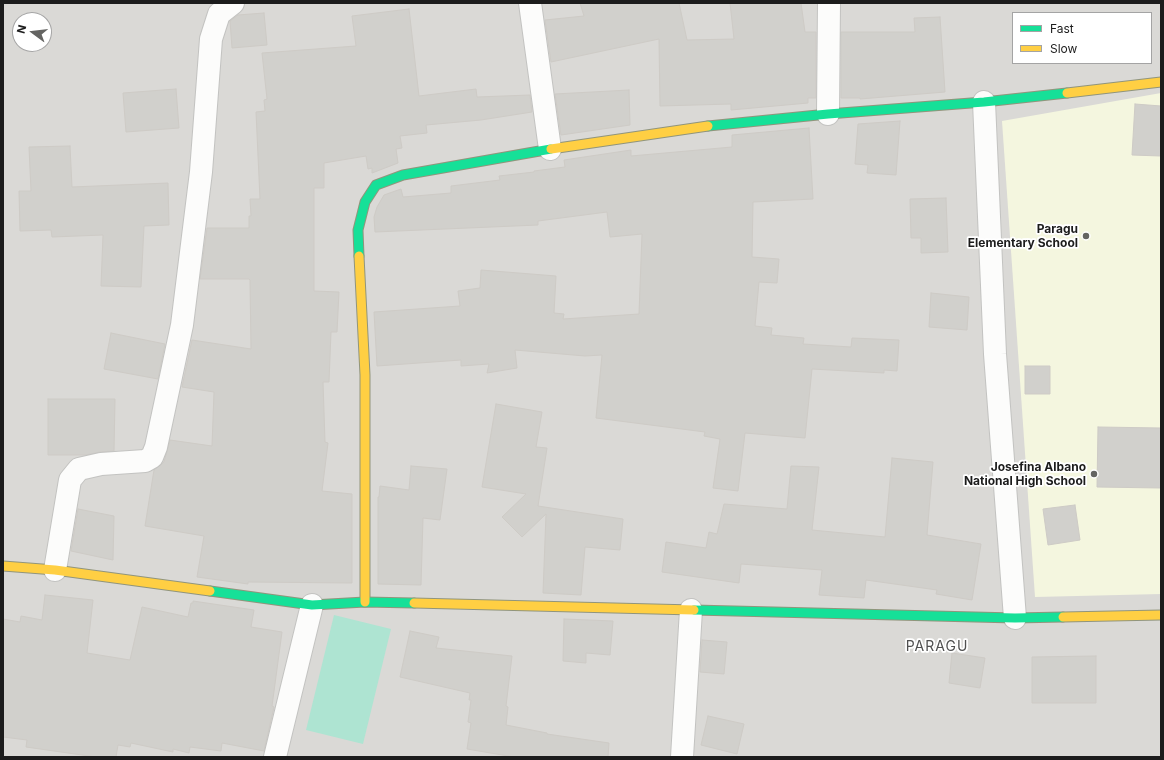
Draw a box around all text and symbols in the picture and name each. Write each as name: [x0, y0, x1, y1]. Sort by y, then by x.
north arrow: [12, 12, 52, 52]
legend: [1012, 12, 1152, 64]
text: Fast: [1050, 21, 1074, 36]
text: N: [14, 23, 29, 35]
text: Slow: [1050, 41, 1077, 56]
place label: Paragu Elementary School: [968, 222, 1078, 250]
marker: Paragu Elementary School: [1081, 231, 1091, 241]
place label: Josefina Albano National High School: [964, 460, 1086, 488]
marker: Josefina Albano National High School: [1089, 469, 1099, 479]
district label: PARAGU: [906, 639, 968, 655]

